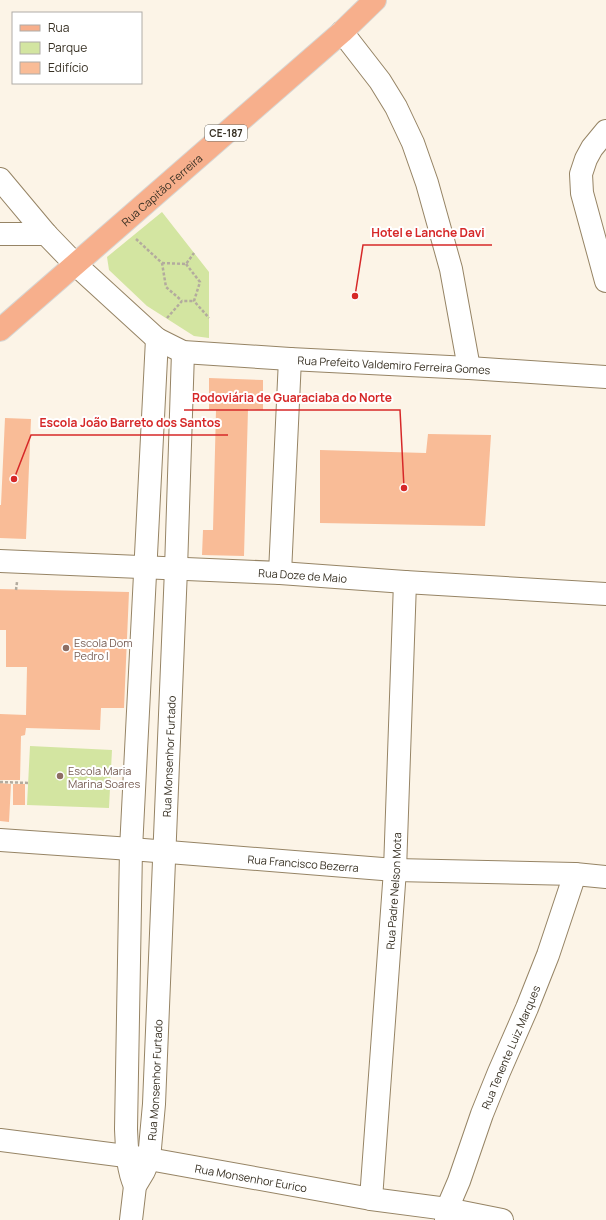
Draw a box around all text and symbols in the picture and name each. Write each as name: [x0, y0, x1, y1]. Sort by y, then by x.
legend: [12, 12, 142, 84]
text: Rua: [48, 19, 69, 36]
text: Parque: [48, 39, 87, 56]
text: Edifício: [48, 59, 88, 76]
road number: CE-187: [205, 125, 247, 141]
street label: Rua Capitão Ferreira: [118, 150, 205, 229]
callout: Hotel e Lanche Davi: [363, 221, 492, 245]
text: Hotel e Lanche Davi: [371, 224, 485, 241]
street label: Rua Prefeito Valdemiro Ferreira Gomes: [297, 352, 491, 377]
callout: Rodoviária de Guaraciaba do Norte: [184, 386, 400, 410]
text: Rodoviária de Guaraciaba do Norte: [192, 389, 392, 406]
callout: Escola João Barreto dos Santos: [31, 411, 228, 435]
text: Escola João Barreto dos Santos: [40, 414, 221, 431]
street label: Rua Doze de Maio: [258, 565, 348, 585]
place label: Escola Dom Pedro I: [74, 635, 133, 663]
marker: Escola Dom Pedro I: [61, 643, 71, 653]
street label: Rua Monsenhor Furtado: [158, 695, 178, 817]
place label: Escola Maria Marina Soares: [68, 763, 140, 791]
marker: Escola Maria Marina Soares: [55, 771, 65, 781]
street label: Rua Padre Nelson Mota: [382, 832, 404, 950]
street label: Rua Francisco Bezerra: [247, 851, 359, 875]
street label: Rua Tenente Luiz Marques: [477, 983, 543, 1111]
street label: Rua Monsenhor Furtado: [143, 1018, 165, 1141]
street label: Rua Monsenhor Eurico: [194, 1160, 309, 1195]

